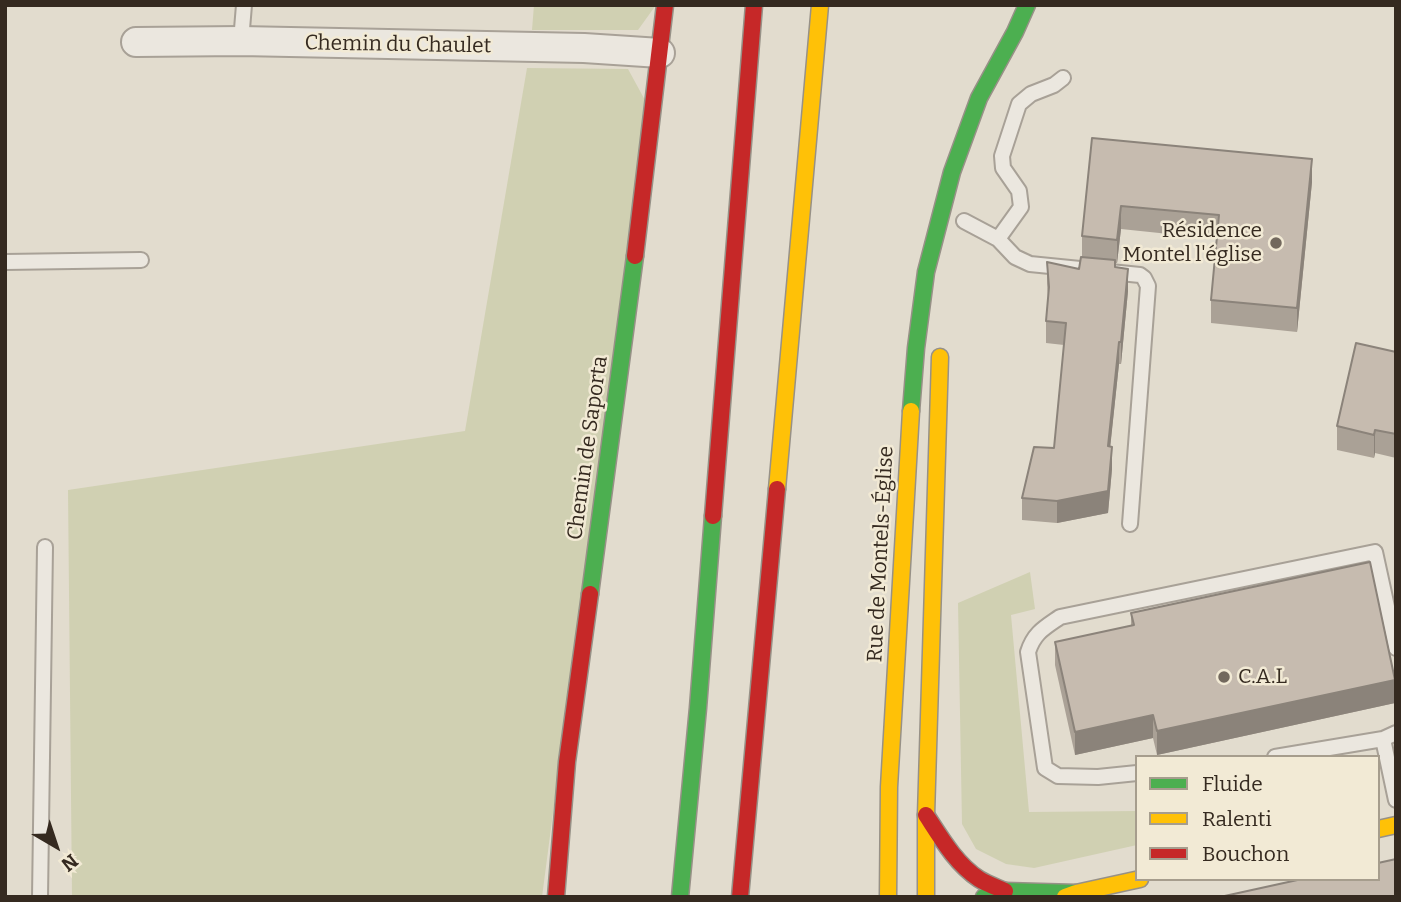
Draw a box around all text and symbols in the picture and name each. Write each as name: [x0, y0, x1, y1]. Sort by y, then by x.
street label: Chemin du Chaulet: [305, 31, 491, 59]
place label: Résidence Montel l'église: [1123, 218, 1262, 268]
marker: Résidence Montel l'église: [1268, 235, 1284, 251]
street label: Chemin de Saporta: [563, 354, 613, 542]
street label: Rue de Montels-Église: [863, 445, 899, 663]
place label: C.A.L: [1238, 664, 1287, 690]
marker: C.A.L: [1216, 669, 1232, 685]
legend: [1135, 755, 1380, 881]
text: Fluide: [1202, 771, 1263, 797]
text: Ralenti: [1202, 806, 1272, 832]
north arrow: [21, 811, 91, 881]
text: Bouchon: [1202, 841, 1289, 867]
text: N: [57, 849, 82, 876]

